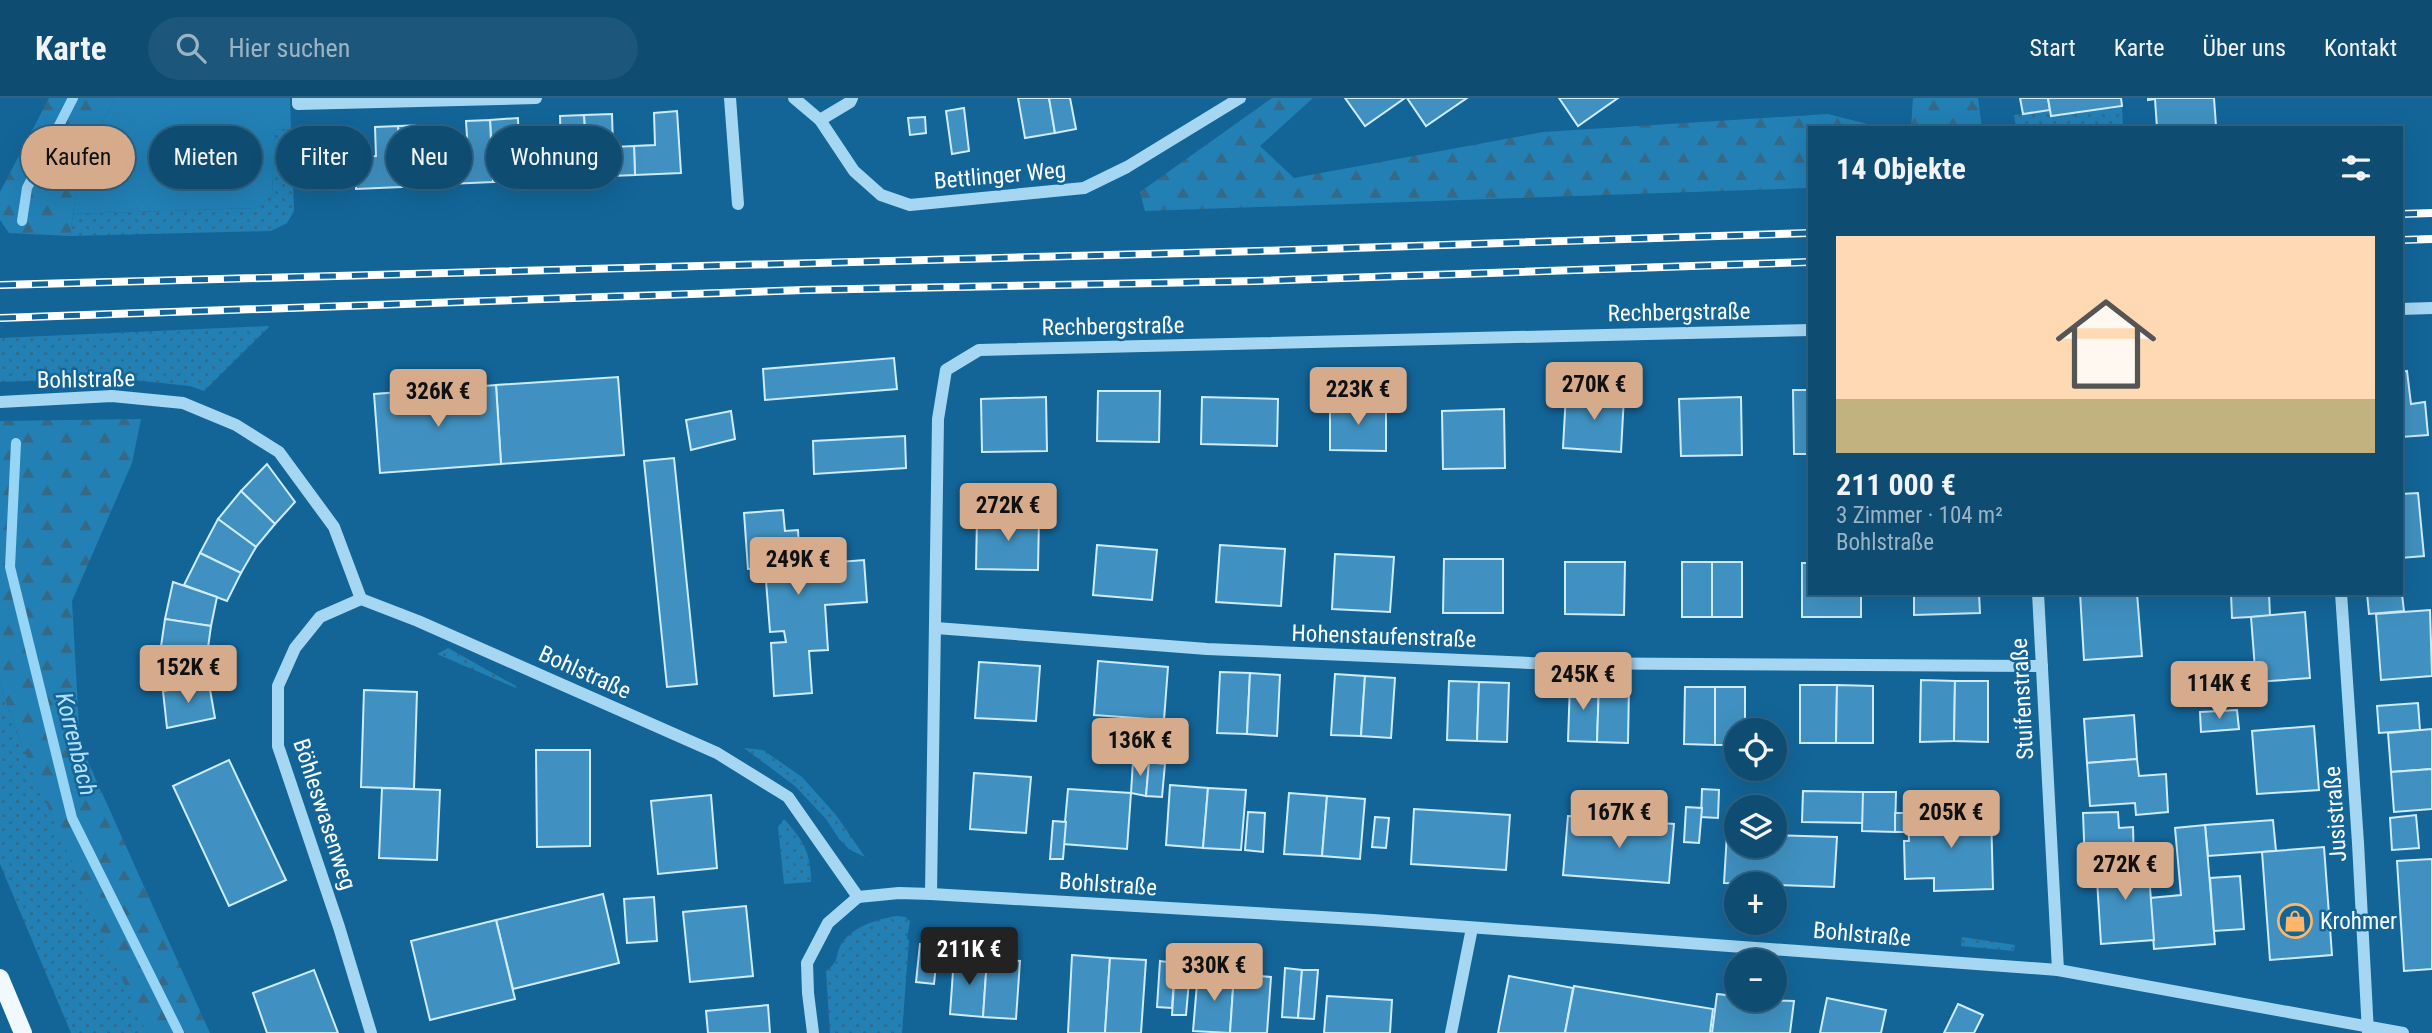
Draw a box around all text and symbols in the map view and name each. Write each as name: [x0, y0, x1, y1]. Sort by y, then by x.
search box: [148, 17, 638, 80]
text: Karte: [35, 29, 106, 68]
icon: search: [172, 29, 210, 67]
text: Hier suchen: [228, 33, 350, 63]
text: Start: [2030, 34, 2076, 62]
text: Karte: [2114, 34, 2164, 62]
text: Über uns: [2202, 34, 2286, 62]
text: Kontakt: [2324, 34, 2397, 62]
chip: Kaufen: [21, 126, 135, 189]
chip: Mieten: [149, 126, 262, 189]
chip: Filter: [276, 126, 372, 189]
chip: Neu: [386, 126, 472, 189]
chip: Wohnung: [486, 126, 622, 189]
icon: filters: [2337, 149, 2375, 187]
text: 14 Objekte: [1836, 151, 1966, 186]
street label: Bettlinger Weg: [933, 156, 1067, 195]
icon: home: [2043, 281, 2169, 407]
street label: Rechbergstraße: [1607, 298, 1751, 327]
street label: Rechbergstraße: [1041, 312, 1185, 341]
pin: 270K €: [1537, 362, 1651, 422]
street label: Bohlstraße: [37, 365, 135, 394]
pin: 223K €: [1301, 368, 1415, 427]
pin: 326K €: [381, 370, 495, 429]
text: 270K €: [1562, 371, 1626, 398]
text: 223K €: [1326, 376, 1390, 403]
text: 326K €: [406, 378, 470, 405]
text: 211 000 €: [1836, 467, 1956, 502]
pin: 272K €: [951, 484, 1065, 543]
text: 272K €: [976, 492, 1040, 519]
text: 3 Zimmer · 104 m²: [1836, 502, 2003, 529]
text: Bohlstraße: [1836, 529, 1934, 556]
pin: 249K €: [741, 538, 855, 597]
text: 249K €: [766, 546, 830, 573]
street label: Hohenstaufenstraße: [1291, 620, 1477, 653]
street label: Stuifenstraße: [2006, 637, 2039, 760]
street label: Bohlstraße: [534, 640, 635, 705]
pin: 152K €: [131, 646, 245, 705]
pin: 245K €: [1526, 652, 1640, 712]
text: 152K €: [156, 654, 220, 681]
text: 245K €: [1551, 661, 1615, 688]
pin: 114K €: [2162, 662, 2276, 721]
text: 114K €: [2187, 670, 2251, 697]
water label: Korrenbach: [50, 690, 102, 798]
pin: 136K €: [1083, 718, 1197, 778]
map controls: [1724, 718, 1787, 1012]
button: locate: [1724, 718, 1787, 781]
text: 136K €: [1108, 727, 1172, 754]
street label: Böhleswasenweg: [287, 735, 362, 893]
street label: Jusistraße: [2319, 765, 2352, 863]
pin: 167K €: [1562, 790, 1676, 850]
pin: 205K €: [1894, 790, 2008, 850]
button: layers: [1724, 795, 1787, 858]
text: 167K €: [1587, 799, 1651, 826]
text: 205K €: [1919, 799, 1983, 826]
pin: 272K €: [2068, 842, 2182, 902]
text: 272K €: [2093, 851, 2157, 878]
street label: Bohlstraße: [1058, 868, 1158, 901]
button: +: [1724, 872, 1787, 935]
shop icon: Krohmer: [2276, 902, 2314, 940]
place label: Krohmer: [2320, 908, 2397, 935]
street label: Bohlstraße: [1812, 917, 1912, 952]
pin: 211K €: [912, 928, 1026, 987]
text: 211K €: [937, 936, 1001, 963]
pin: 330K €: [1157, 944, 1271, 1003]
button: −: [1724, 949, 1787, 1012]
text: 330K €: [1182, 952, 1246, 979]

